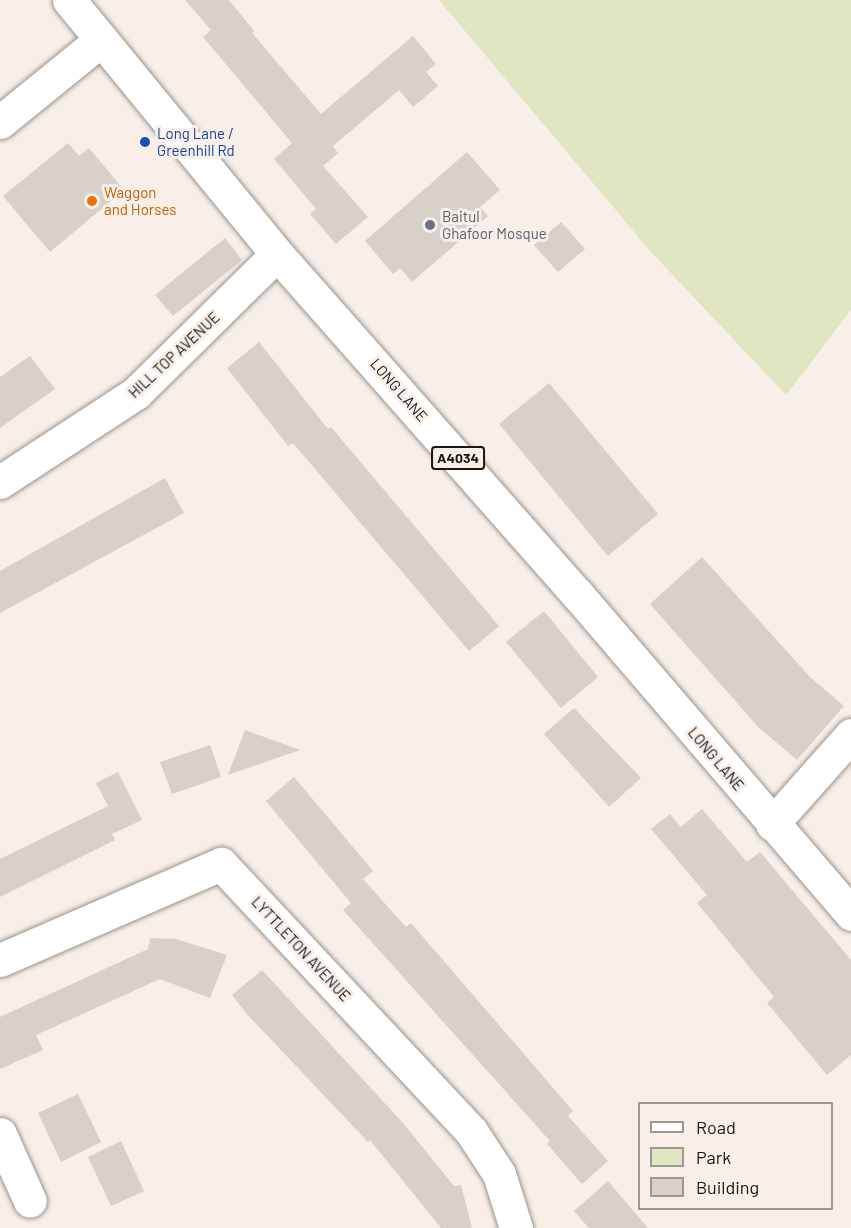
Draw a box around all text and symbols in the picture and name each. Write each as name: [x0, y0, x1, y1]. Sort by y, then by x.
place label: Long Lane / Greenhill Rd: [157, 124, 235, 159]
marker: Long Lane / Greenhill Rd: [138, 135, 152, 149]
place label: Waggon and Horses: [104, 183, 177, 218]
marker: Waggon and Horses: [85, 194, 99, 208]
place label: Baitul Ghafoor Mosque: [442, 207, 547, 242]
marker: Baitul Ghafoor Mosque: [423, 218, 437, 232]
street label: HILL TOP AVENUE: [125, 308, 223, 402]
street label: LONG LANE: [367, 355, 431, 425]
road number: A4034: [431, 447, 485, 469]
street label: LONG LANE: [684, 724, 748, 794]
street label: LYTTLETON AVENUE: [248, 893, 354, 1005]
legend: [638, 1102, 833, 1210]
text: Road: [696, 1116, 736, 1138]
text: Park: [696, 1146, 731, 1168]
text: Building: [696, 1176, 759, 1198]

